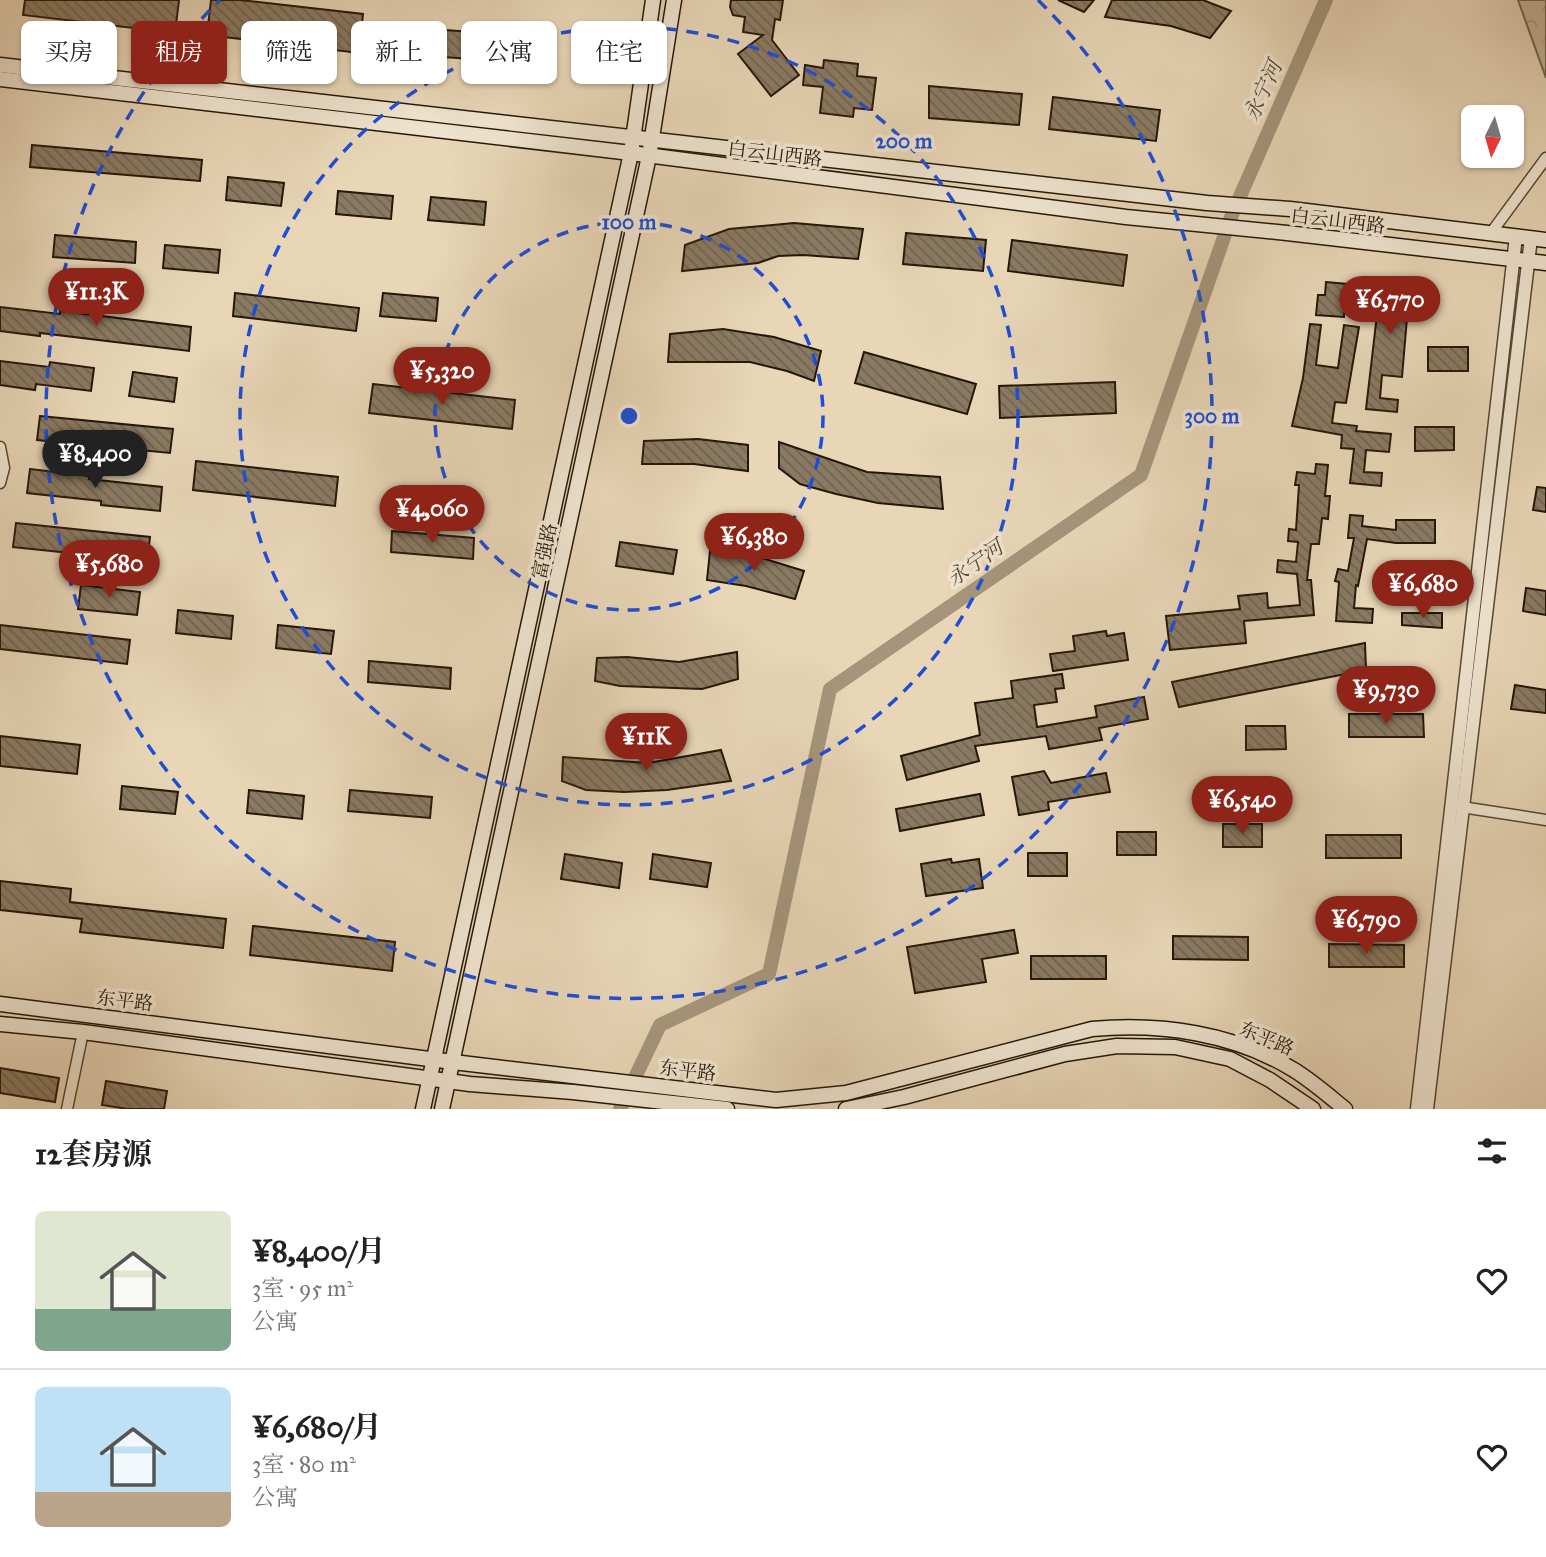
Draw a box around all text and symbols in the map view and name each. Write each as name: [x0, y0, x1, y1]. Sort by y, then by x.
chip: 买房: [21, 21, 117, 84]
chip: 租房: [131, 21, 227, 84]
chip: 筛选: [241, 21, 337, 84]
chip: 新上: [351, 21, 447, 84]
chip: 公寓: [461, 21, 557, 84]
chip: 住宅: [571, 21, 667, 84]
water label: 永宁河: [1238, 53, 1289, 125]
north arrow: [1461, 105, 1524, 168]
map controls: [1461, 105, 1524, 168]
text: 200 m: [876, 128, 933, 154]
street label: 白云山西路: [726, 136, 823, 171]
street label: 白云山西路: [1289, 203, 1386, 238]
text: 100 m: [602, 209, 657, 235]
pin: ¥11.3K: [39, 268, 153, 328]
pin: ¥6,770: [1333, 276, 1447, 336]
text: ¥11.3K: [64, 277, 128, 305]
text: ¥6,770: [1355, 285, 1425, 313]
pin: ¥5,320: [385, 348, 499, 407]
text: ¥5,320: [409, 356, 475, 384]
text: 300 m: [1184, 403, 1240, 429]
centre of rings: [617, 404, 641, 428]
pin: ¥8,400: [38, 430, 152, 490]
text: ¥8,400: [58, 439, 132, 467]
pin: ¥4,060: [375, 486, 489, 545]
text: ¥4,060: [396, 494, 468, 522]
pin: ¥6,380: [697, 514, 811, 573]
street label: 富强路: [527, 521, 562, 581]
text: ¥6,380: [720, 522, 788, 550]
water label: 永宁河: [942, 532, 1012, 592]
pin: ¥5,680: [52, 540, 166, 600]
text: ¥5,680: [75, 549, 143, 577]
pin: ¥6,680: [1366, 560, 1480, 620]
text: ¥6,680: [1388, 569, 1458, 597]
pin: ¥9,730: [1329, 666, 1443, 726]
text: ¥9,730: [1353, 675, 1419, 703]
pin: ¥11K: [605, 714, 687, 773]
text: ¥11K: [621, 722, 671, 750]
pin: ¥6,540: [1185, 776, 1299, 836]
text: ¥6,540: [1208, 785, 1276, 813]
pin: ¥6,790: [1309, 897, 1423, 956]
text: ¥6,790: [1331, 905, 1401, 933]
street label: 东平路: [95, 986, 155, 1015]
street label: 东平路: [1236, 1017, 1298, 1060]
street label: 东平路: [658, 1056, 718, 1085]
icon: filters: [1473, 1132, 1511, 1170]
text: 12套房源: [35, 1136, 152, 1172]
text: ¥8,400/月: [252, 1233, 386, 1269]
icon: home: [91, 1239, 175, 1323]
icon: heart: [1473, 1262, 1511, 1300]
text: 3室 · 95 m²: [252, 1274, 353, 1302]
text: 公寓: [252, 1307, 298, 1335]
text: ¥6,680/月: [252, 1409, 382, 1445]
icon: home: [91, 1415, 175, 1499]
icon: heart: [1473, 1438, 1511, 1476]
text: 3室 · 80 m²: [252, 1450, 356, 1478]
text: 公寓: [252, 1483, 298, 1511]

